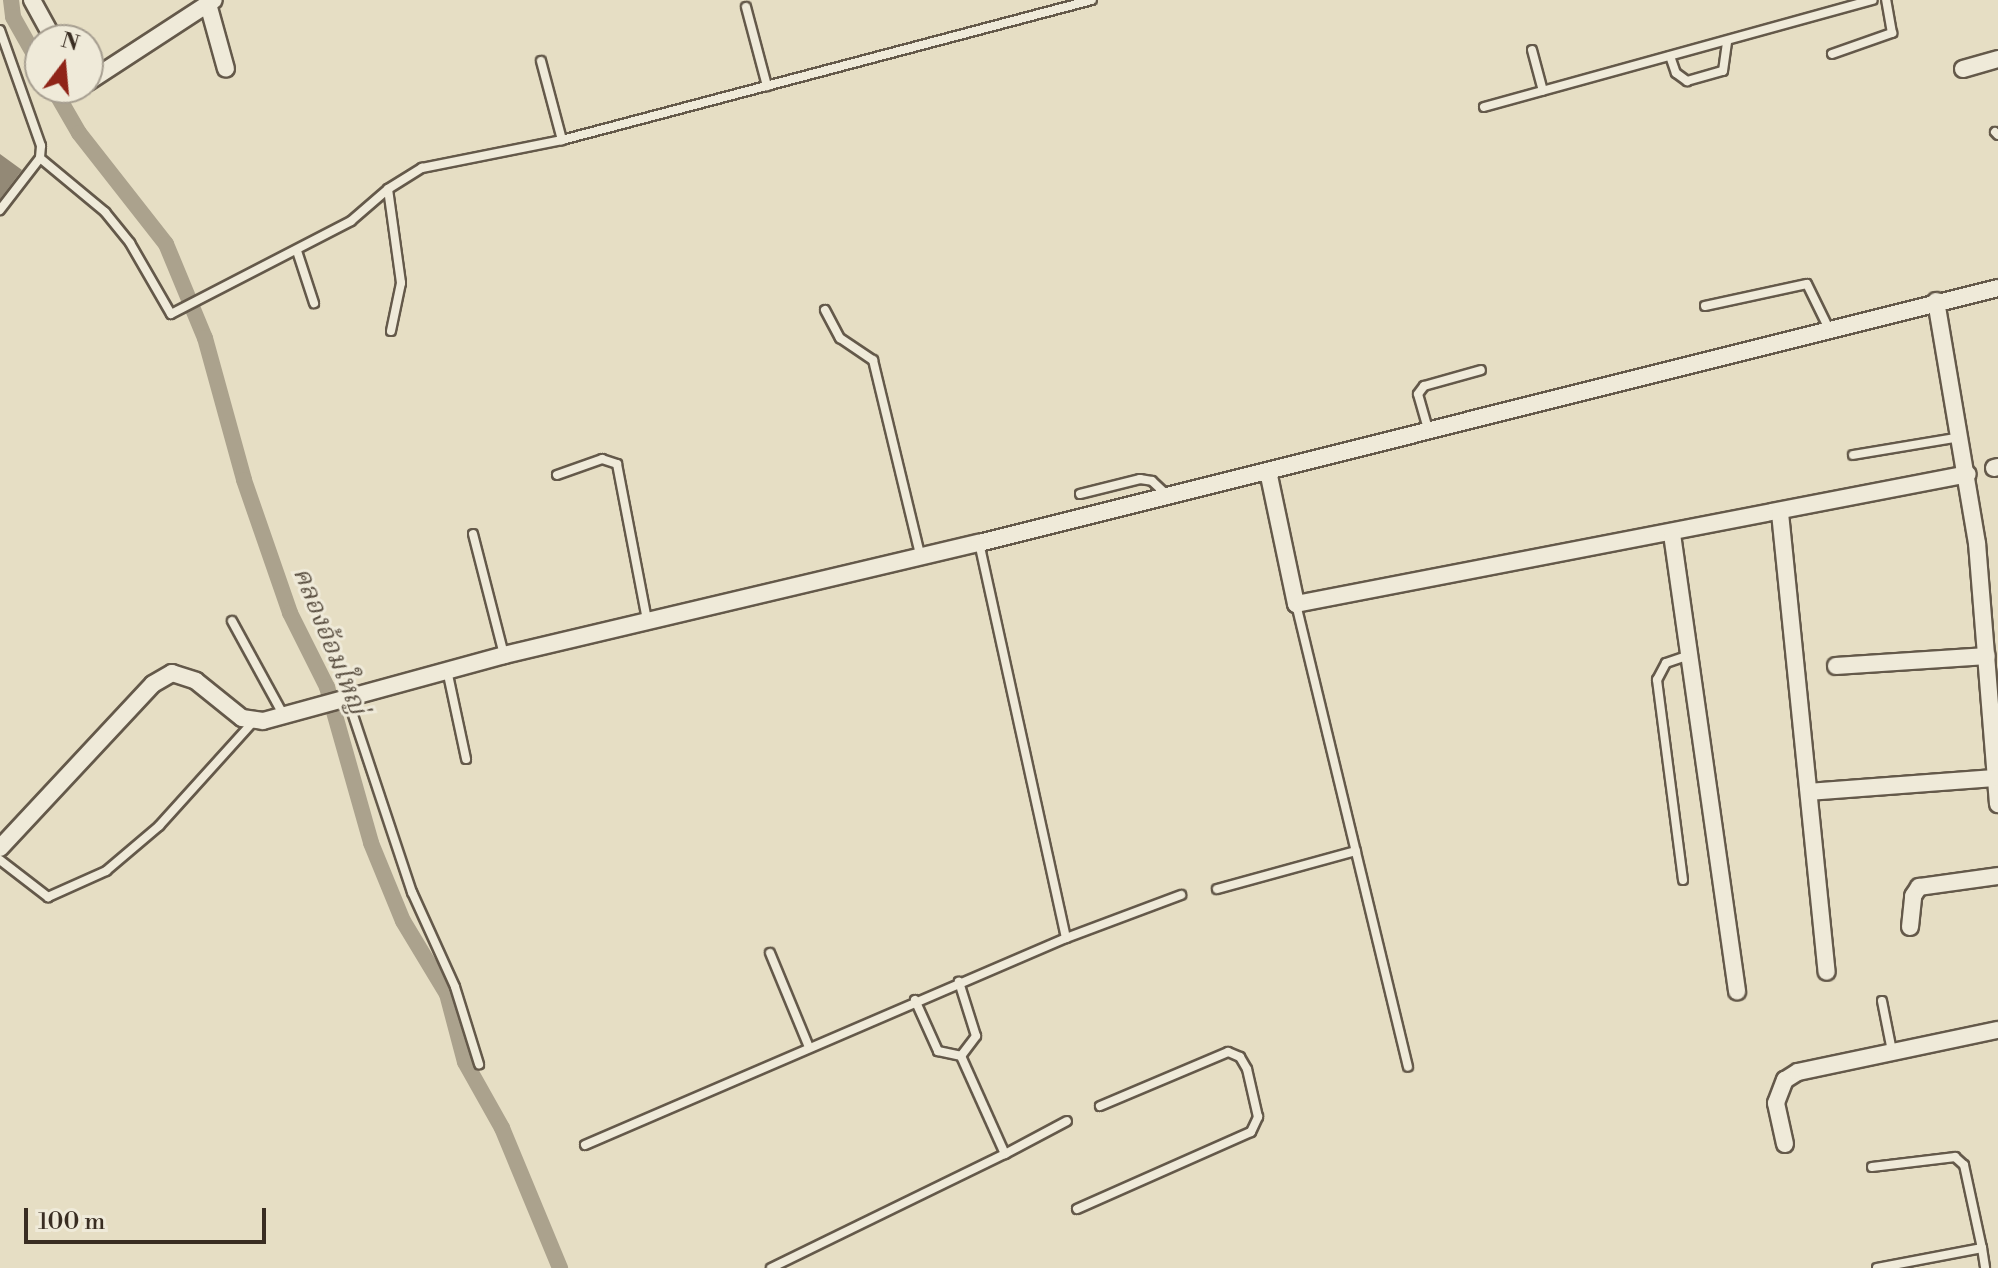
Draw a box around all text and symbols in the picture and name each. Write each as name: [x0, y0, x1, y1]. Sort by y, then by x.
north arrow: [24, 24, 104, 104]
text: N: [58, 27, 82, 58]
water label: คลองอ้อมใหญ่: [285, 563, 373, 719]
scale bar: [28, 1192, 270, 1242]
text: 100 m: [38, 1207, 105, 1237]

